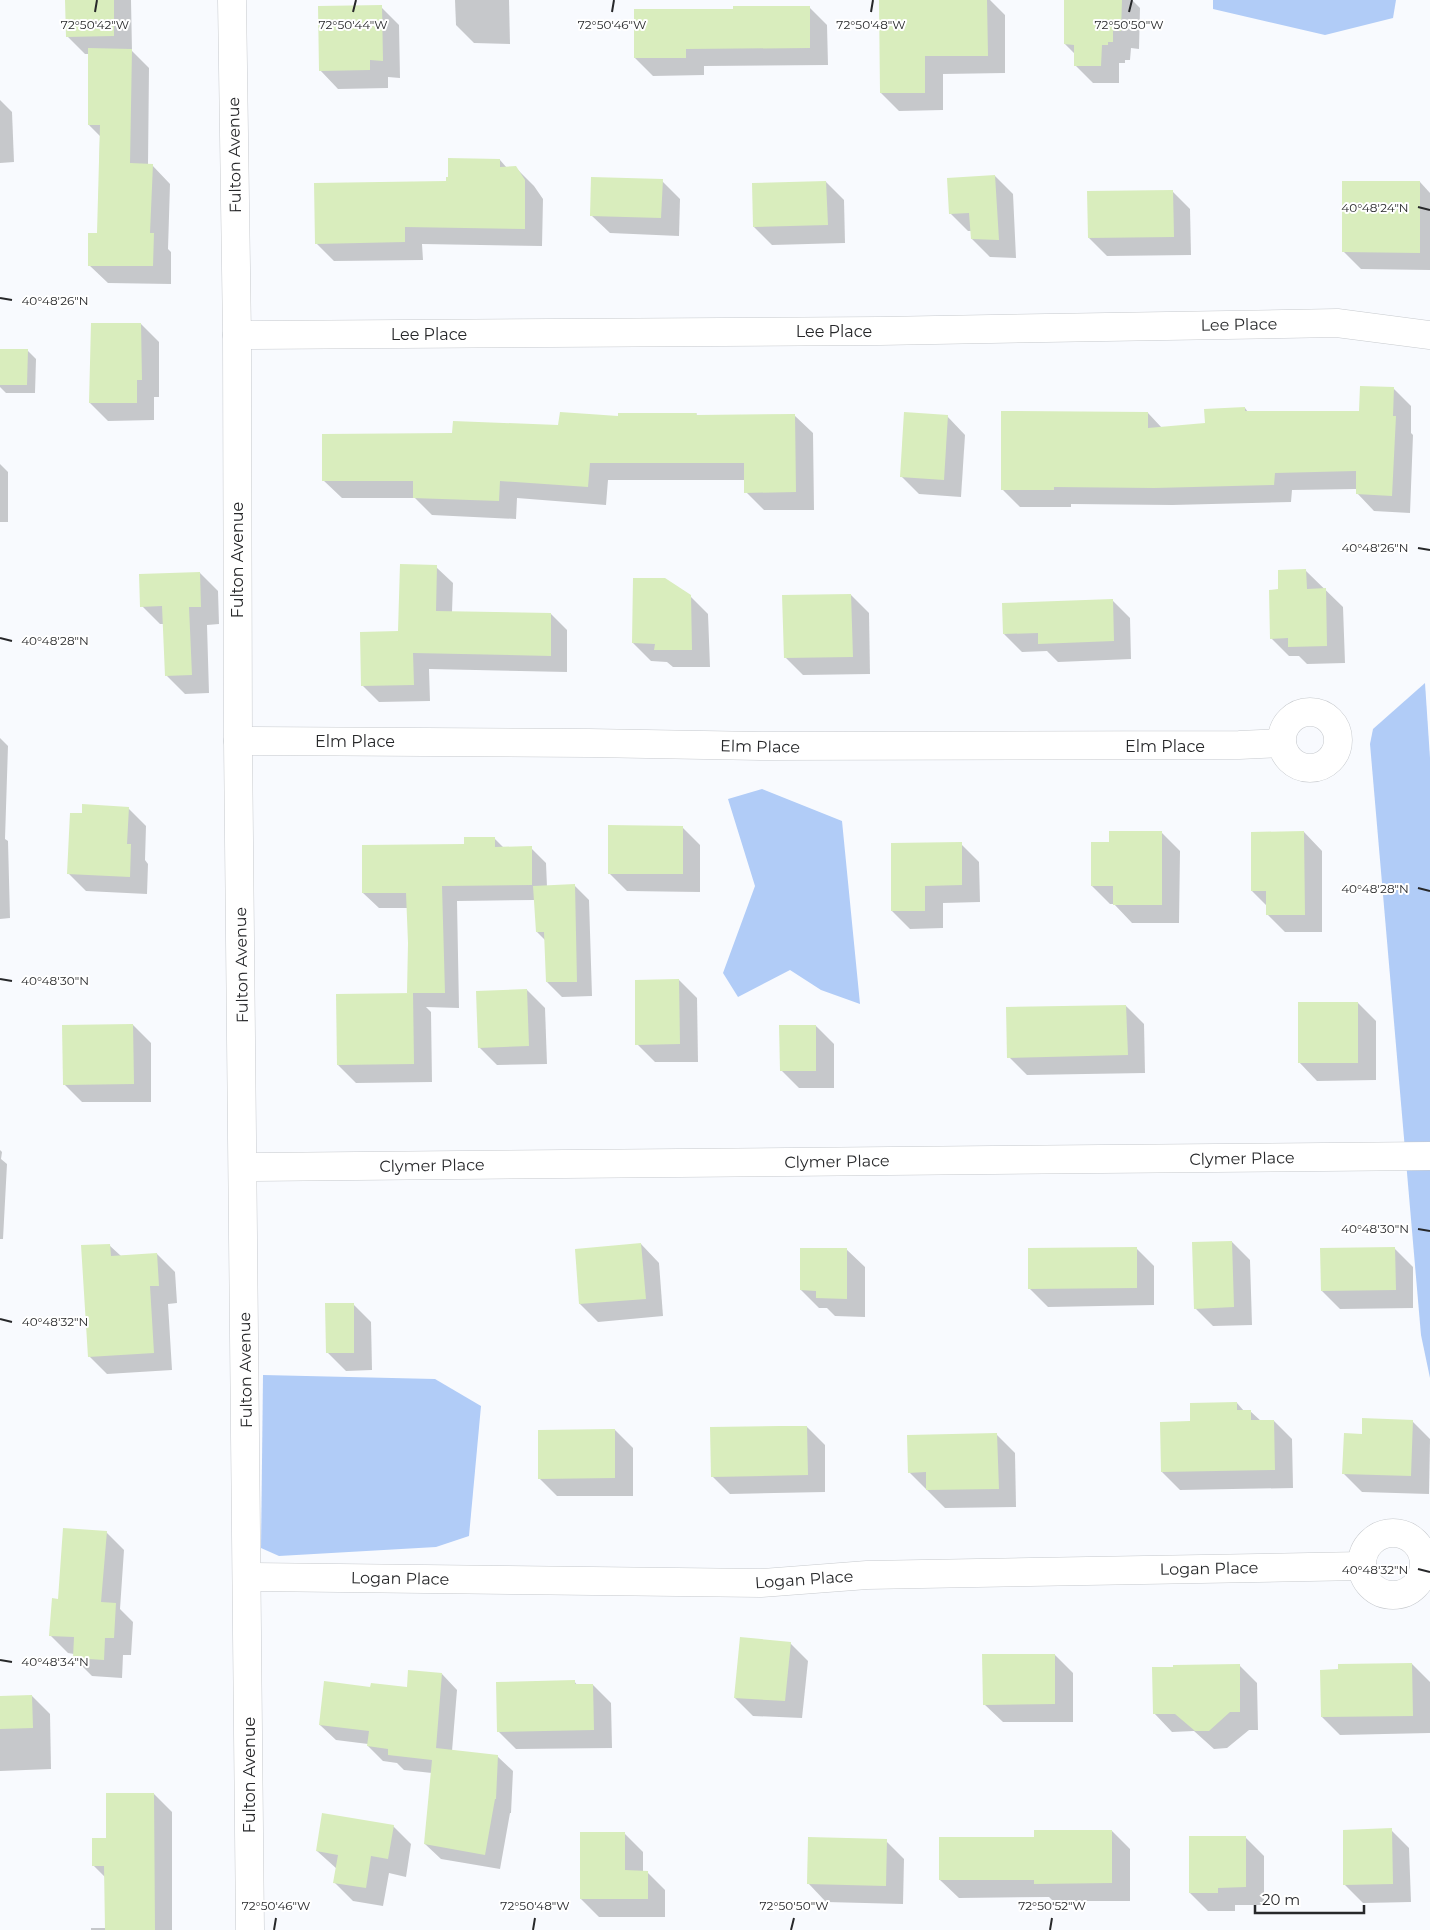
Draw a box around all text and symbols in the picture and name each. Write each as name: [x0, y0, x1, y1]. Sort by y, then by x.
text: 72°50'42"W: [61, 17, 129, 32]
text: 72°50'44"W: [318, 17, 388, 32]
text: 72°50'46"W: [578, 17, 646, 32]
text: 72°50'48"W: [836, 17, 906, 32]
text: 72°50'50"W: [1095, 17, 1164, 32]
street label: Fulton Avenue: [224, 97, 245, 213]
text: 40°48'24"N: [1341, 200, 1409, 215]
text: 40°48'26"N: [21, 293, 89, 308]
street label: Lee Place: [1201, 314, 1277, 335]
street label: Lee Place: [796, 322, 872, 341]
street label: Lee Place: [391, 325, 467, 344]
street label: Fulton Avenue: [228, 502, 247, 618]
text: 40°48'26"N: [1341, 540, 1409, 555]
text: 40°48'28"N: [21, 633, 89, 648]
street label: Elm Place: [315, 732, 395, 751]
street label: Elm Place: [720, 736, 800, 757]
street label: Elm Place: [1125, 737, 1205, 756]
text: 40°48'28"N: [1341, 881, 1409, 896]
street label: Fulton Avenue: [231, 907, 252, 1023]
text: 40°48'30"N: [21, 973, 89, 988]
street label: Clymer Place: [1189, 1148, 1295, 1169]
street label: Clymer Place: [784, 1151, 890, 1172]
street label: Clymer Place: [379, 1155, 485, 1176]
text: 40°48'30"N: [1341, 1221, 1409, 1236]
street label: Fulton Avenue: [235, 1312, 256, 1428]
text: 40°48'32"N: [22, 1314, 88, 1329]
street label: Logan Place: [1160, 1558, 1258, 1579]
text: 40°48'32"N: [1342, 1562, 1408, 1577]
street label: Logan Place: [754, 1567, 854, 1592]
street label: Logan Place: [351, 1568, 449, 1589]
text: 40°48'34"N: [21, 1654, 89, 1669]
street label: Fulton Avenue: [240, 1717, 259, 1833]
scale bar: [1255, 1882, 1364, 1914]
text: 20 m: [1262, 1890, 1300, 1909]
text: 72°50'46"W: [242, 1898, 310, 1913]
text: 72°50'48"W: [500, 1898, 570, 1913]
text: 72°50'50"W: [760, 1898, 829, 1913]
text: 72°50'52"W: [1018, 1898, 1086, 1913]

